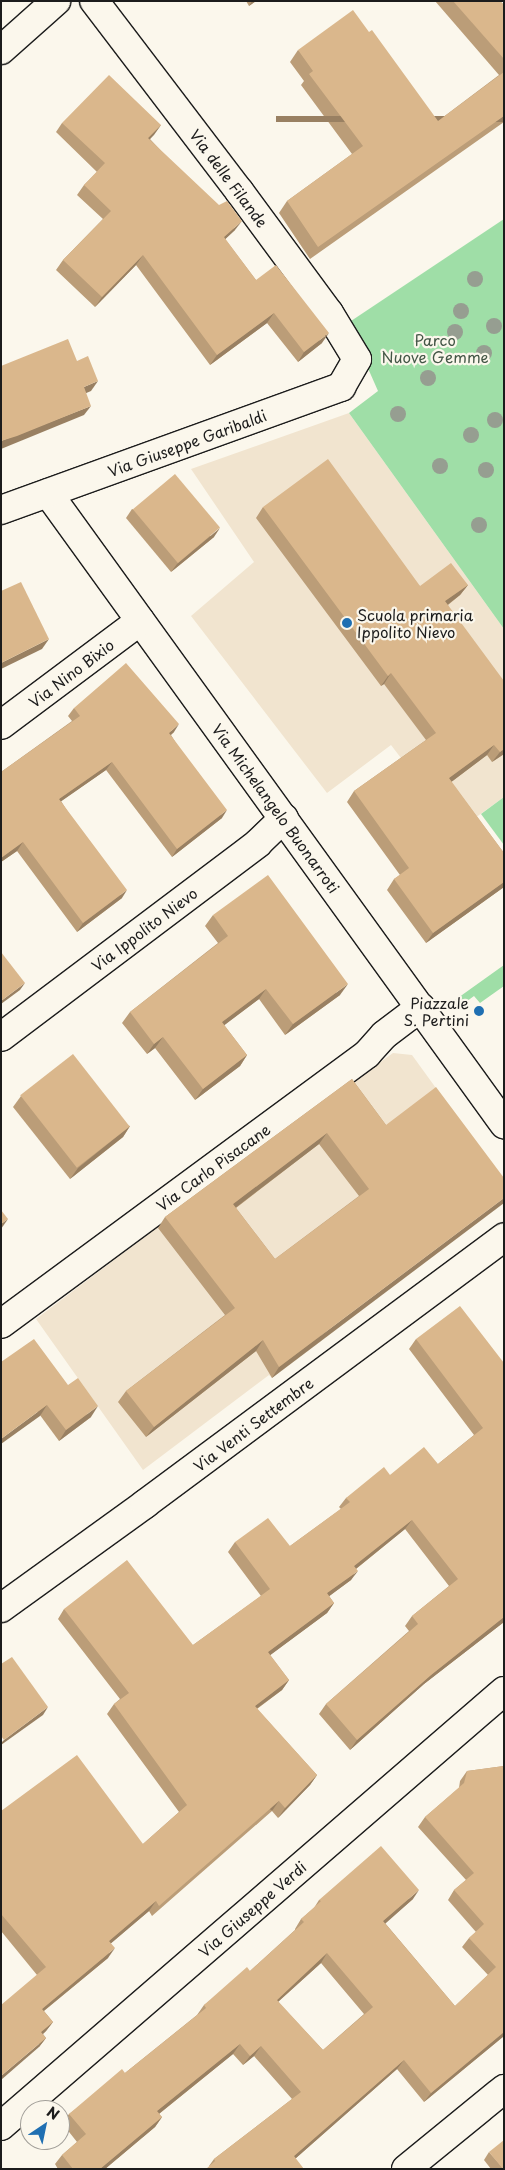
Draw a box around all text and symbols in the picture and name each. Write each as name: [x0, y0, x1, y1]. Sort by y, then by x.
street label: Via delle Filande: [186, 126, 272, 230]
park label: Parco Nuove Gemme: [383, 330, 487, 365]
street label: Via Giuseppe Garibaldi: [106, 406, 268, 480]
place label: Scuola primaria Ippolito Nievo: [357, 605, 473, 640]
marker: Scuola primaria Ippolito Nievo: [341, 617, 353, 629]
street label: Via Nino Bixio: [25, 635, 117, 711]
street label: Via Michelangelo Buonarroti: [209, 720, 343, 896]
street label: Via Ippolito Nievo: [88, 884, 200, 974]
place label: Piazzale S. Pertini: [403, 993, 469, 1028]
marker: Piazzale S. Pertini: [473, 1005, 485, 1017]
street label: Via Carlo Pisacane: [152, 1119, 274, 1215]
street label: Via Venti Settembre: [190, 1374, 316, 1474]
street label: Via Giuseppe Verdi: [195, 1857, 309, 1961]
north arrow: [20, 2100, 70, 2150]
text: N: [43, 2101, 64, 2125]

